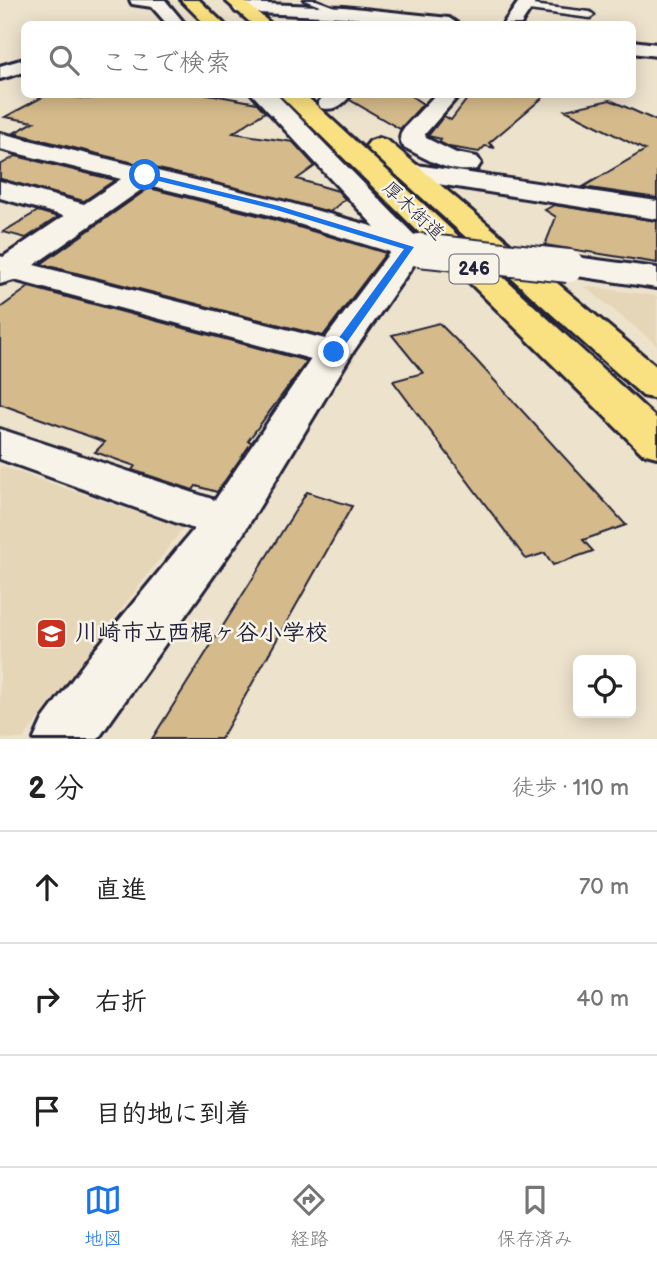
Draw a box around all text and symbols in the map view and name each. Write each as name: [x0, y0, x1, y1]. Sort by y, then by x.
search box: [21, 21, 636, 98]
icon: search: [45, 41, 83, 79]
text: ここで検索: [101, 48, 231, 79]
route start: [129, 159, 160, 190]
street label: 厚木街道: [377, 177, 449, 245]
road number: 246: [449, 255, 498, 284]
route end: [318, 336, 349, 367]
school or university icon: 川崎市立西梶ヶ谷小学校: [35, 616, 69, 650]
place label: 川崎市立西梶ヶ谷小学校: [75, 619, 328, 647]
map controls: [573, 655, 636, 718]
button: locate: [573, 655, 636, 718]
text: 2 分: [28, 771, 84, 807]
text: 徒歩 · 110 m: [511, 774, 629, 802]
icon: ahead: [28, 868, 66, 906]
text: 70 m: [579, 873, 629, 901]
text: 直進: [95, 875, 147, 906]
icon: right: [28, 980, 66, 1018]
text: 40 m: [576, 985, 629, 1013]
text: 右折: [95, 987, 147, 1018]
icon: arrive: [28, 1092, 66, 1130]
text: 目的地に到着: [95, 1099, 251, 1130]
tab: 地図: [84, 1181, 122, 1251]
tab: 経路: [290, 1181, 329, 1251]
tab: 保存済み: [497, 1181, 573, 1251]

